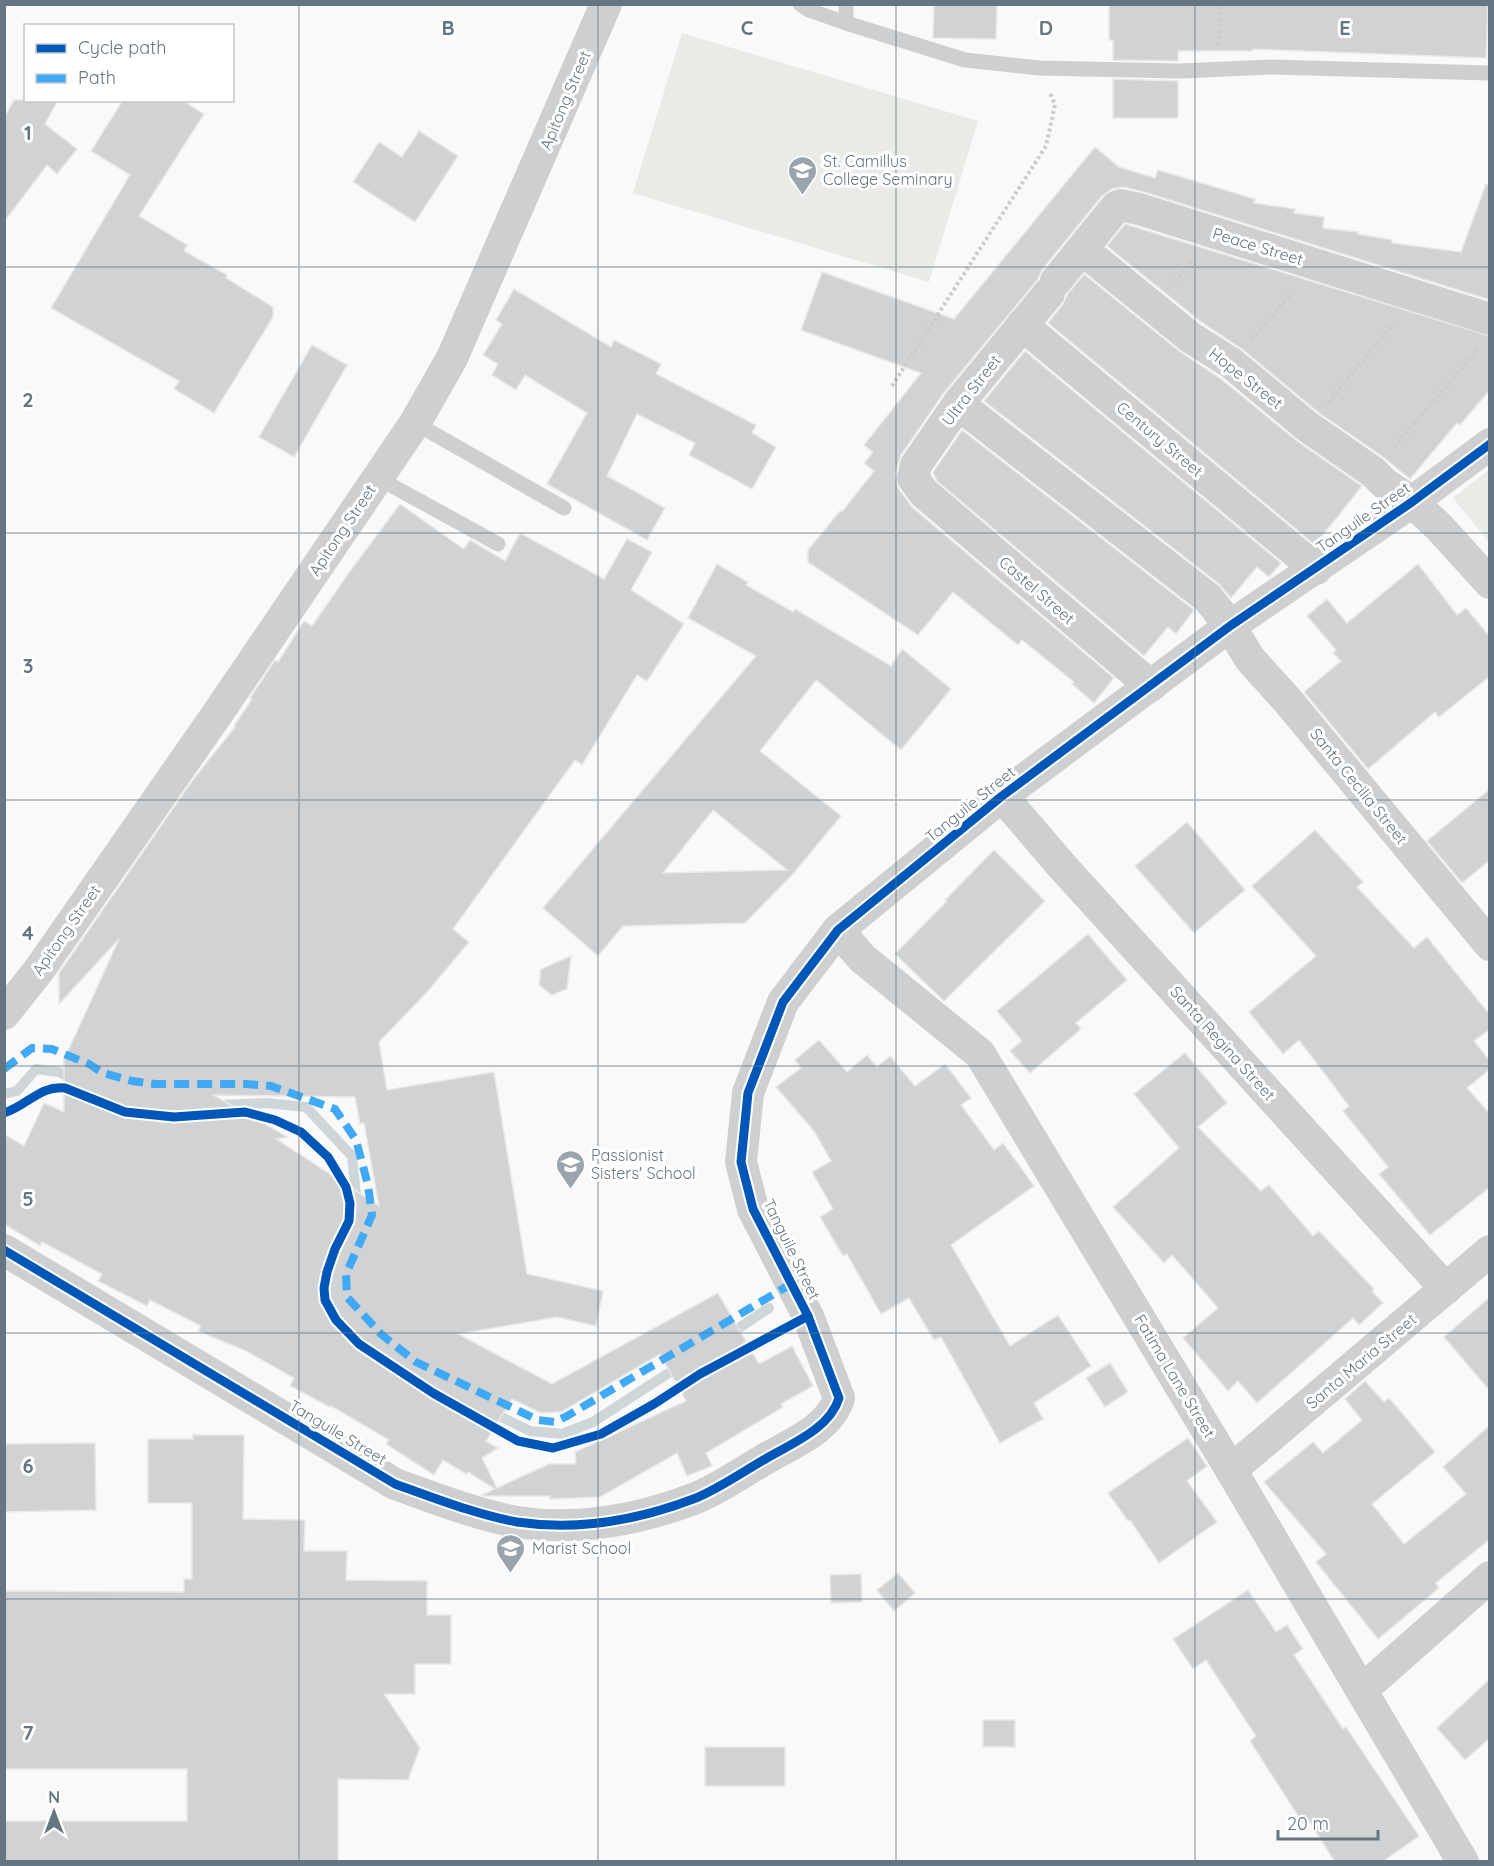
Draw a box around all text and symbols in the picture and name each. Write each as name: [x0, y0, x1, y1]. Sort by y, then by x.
text: B: [441, 15, 455, 40]
text: C: [741, 15, 754, 40]
text: D: [1039, 15, 1053, 40]
text: E: [1339, 15, 1351, 40]
legend: [24, 24, 234, 102]
text: Cycle path: [78, 36, 166, 59]
street label: Apitong Street: [535, 47, 595, 153]
text: Path: [78, 66, 116, 89]
text: 1: [24, 120, 32, 145]
place label: St. Camillus College Seminary: [823, 151, 953, 189]
school or university icon: St. Camillus College Seminary: [786, 154, 818, 196]
street label: Peace Street: [1210, 223, 1306, 269]
street label: Hope Street: [1205, 343, 1287, 413]
street label: Ultra Street: [937, 351, 1005, 429]
text: 2: [22, 387, 34, 412]
street label: Century Street: [1113, 397, 1207, 481]
street label: Tanguile Street: [1312, 477, 1414, 557]
street label: Apitong Street: [304, 481, 380, 579]
street label: Castel Street: [995, 552, 1079, 628]
text: 3: [23, 653, 33, 678]
street label: Santa Cecilia Street: [1306, 724, 1412, 848]
street label: Tanguile Street: [921, 762, 1019, 846]
street label: Apitong Street: [27, 881, 105, 979]
text: 4: [22, 920, 34, 945]
street label: Santa Regina Street: [1166, 982, 1280, 1104]
place label: Passionist Sisters' School: [591, 1145, 696, 1183]
school or university icon: Passionist Sisters' School: [554, 1148, 586, 1190]
text: 5: [22, 1186, 34, 1211]
street label: Tanguile Street: [759, 1195, 825, 1303]
street label: Santa Maria Street: [1302, 1309, 1420, 1413]
street label: Fatima Lane Street: [1130, 1311, 1220, 1441]
street label: Tanguile Street: [286, 1395, 390, 1469]
text: 6: [22, 1453, 34, 1478]
school or university icon: Marist School: [495, 1532, 527, 1574]
place label: Marist School: [532, 1538, 631, 1558]
text: 7: [23, 1720, 34, 1745]
north arrow: [24, 1782, 84, 1842]
text: N: [48, 1787, 60, 1807]
scale bar: [1278, 1803, 1378, 1841]
text: 20 m: [1287, 1812, 1329, 1835]

